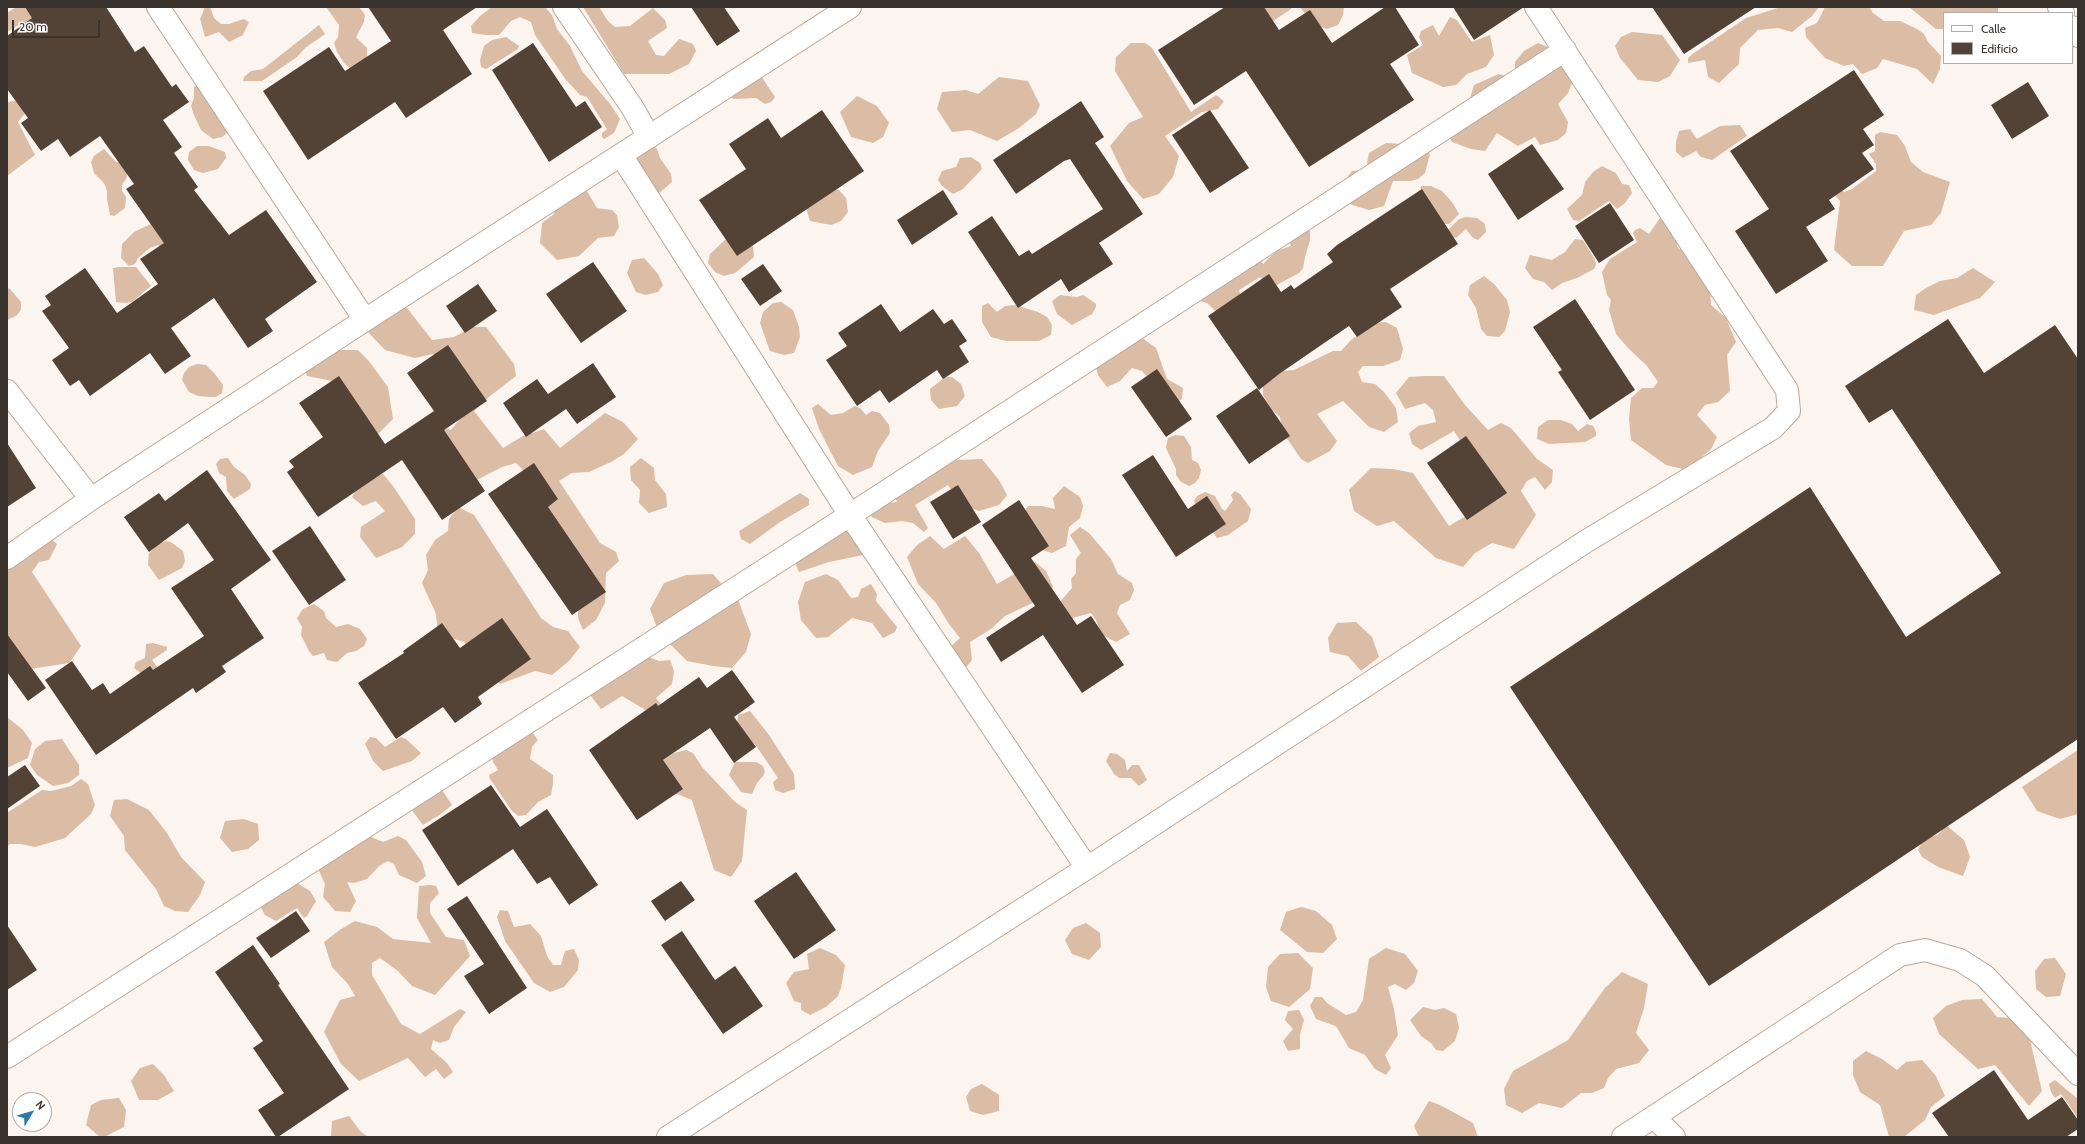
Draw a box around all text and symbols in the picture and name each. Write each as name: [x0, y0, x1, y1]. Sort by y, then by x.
scale bar: [14, 12, 102, 38]
legend: [1943, 12, 2073, 64]
text: 20 m: [19, 19, 47, 34]
text: Calle: [1981, 21, 2006, 36]
text: Edificio: [1981, 41, 2018, 56]
north arrow: [12, 1092, 52, 1132]
text: N: [33, 1098, 49, 1113]

